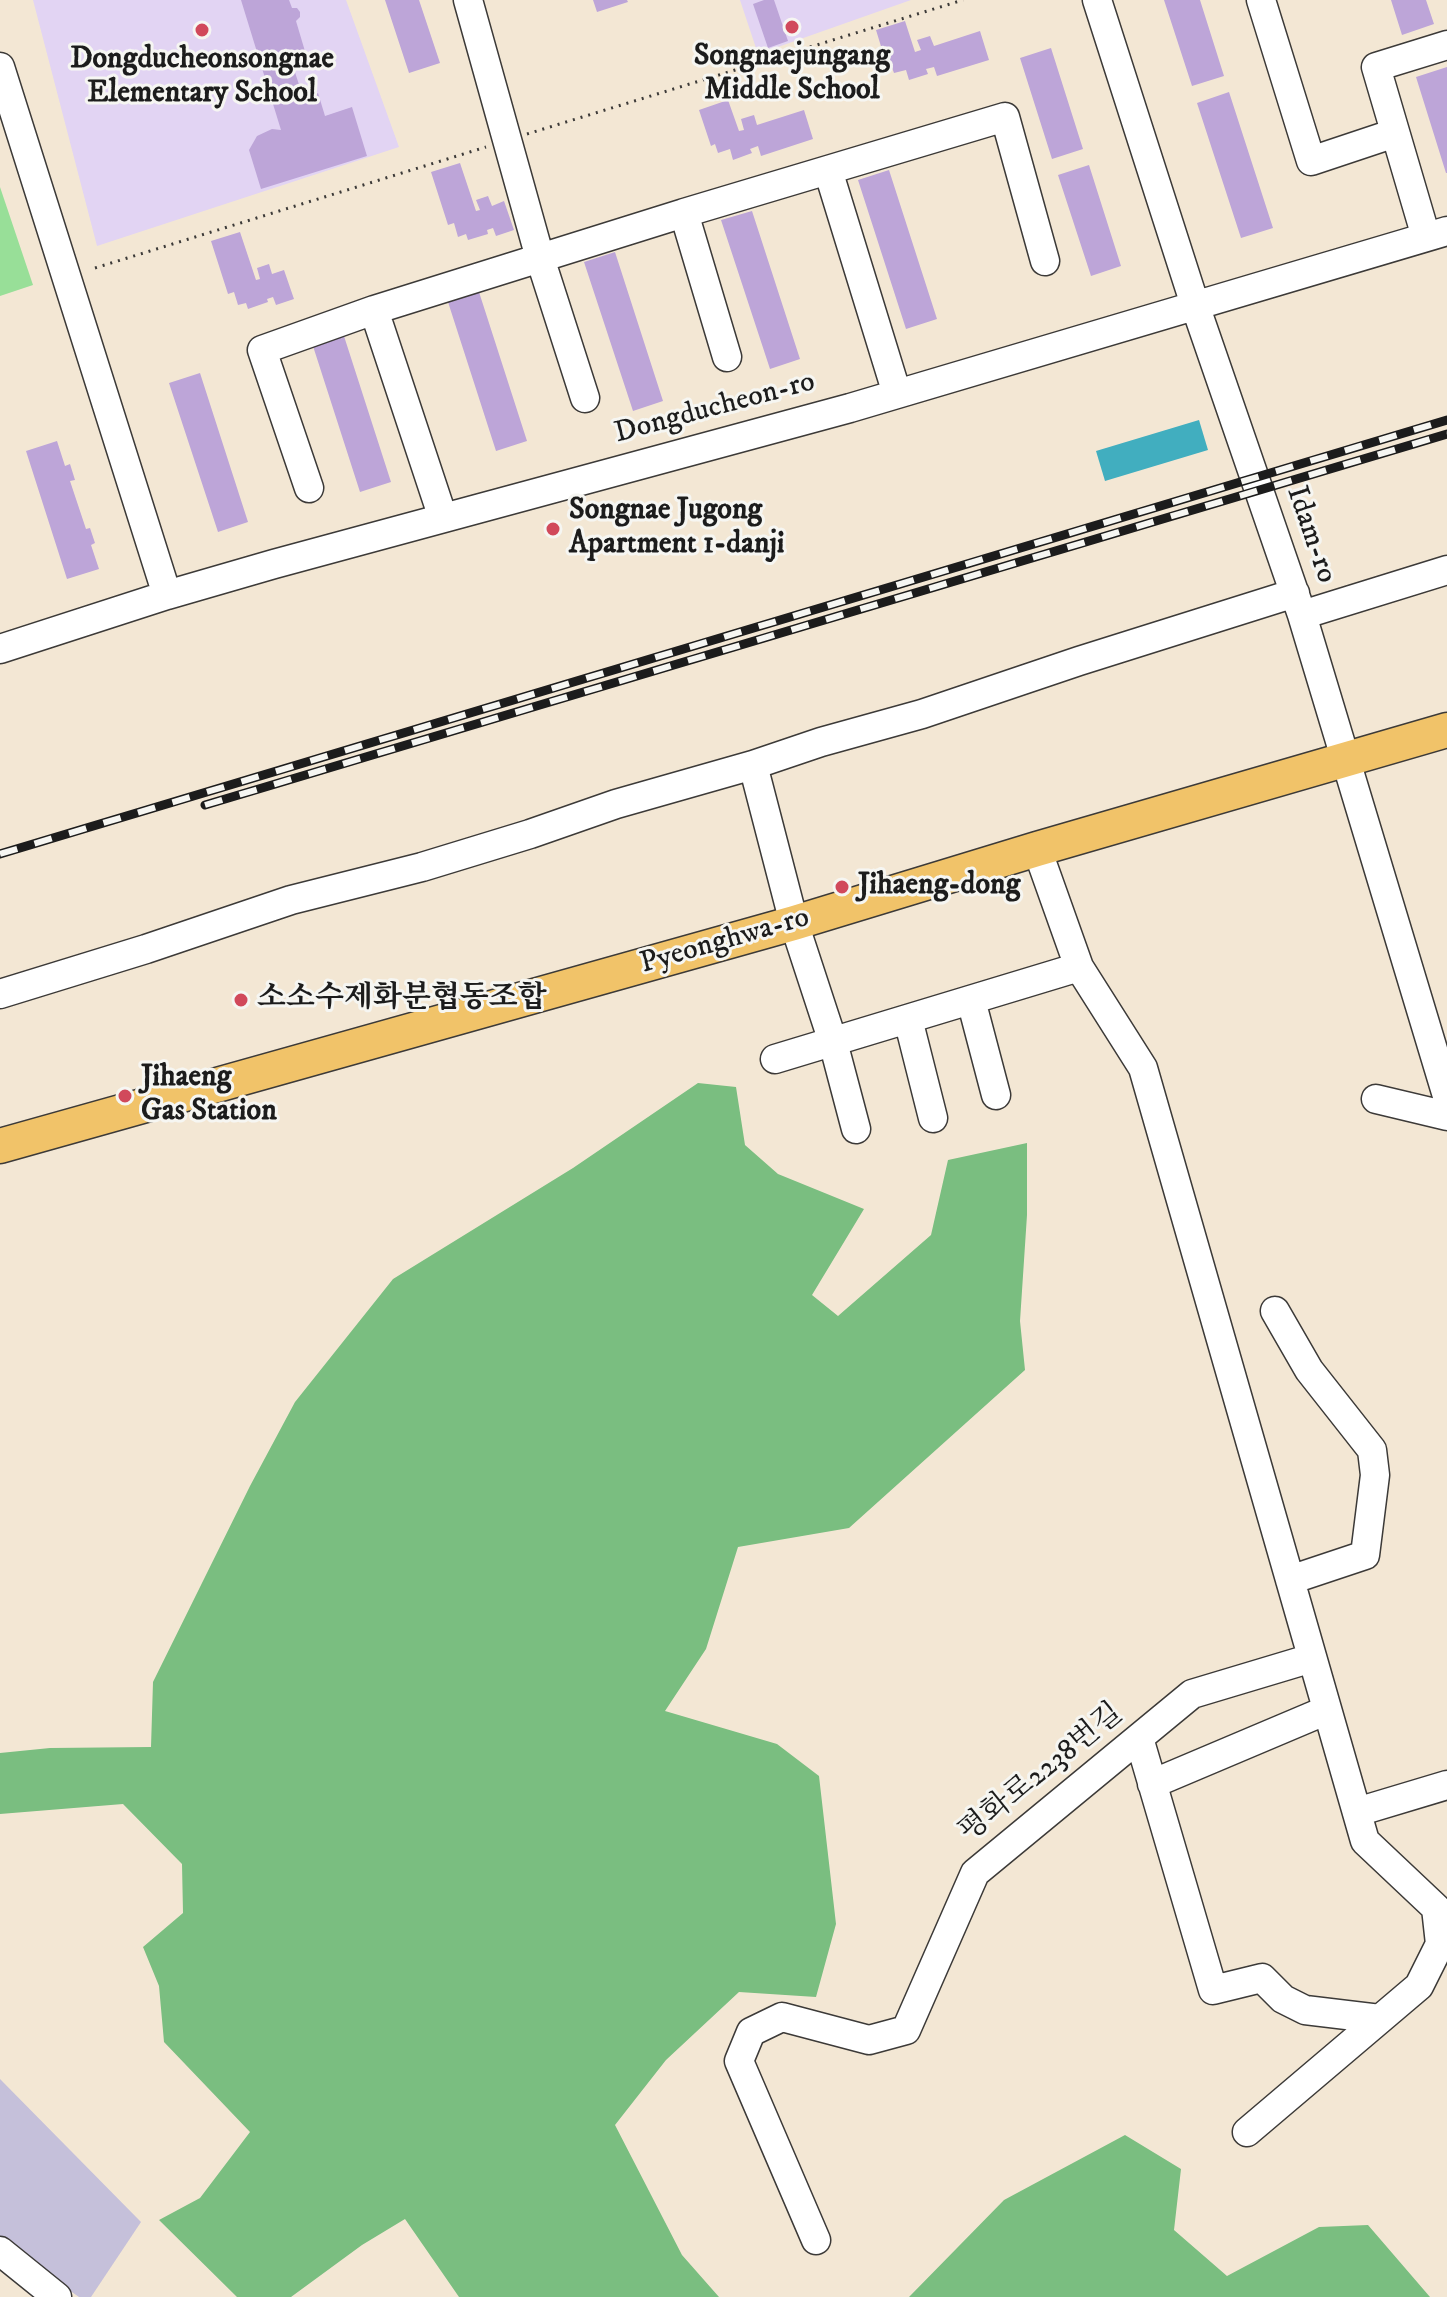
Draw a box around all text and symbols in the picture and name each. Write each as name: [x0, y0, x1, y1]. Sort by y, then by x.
marker: Songnaejungang Middle School: [783, 18, 801, 36]
marker: Dongducheonsongnae Elementary School: [193, 21, 211, 39]
place label: Songnaejungang Middle School: [694, 40, 890, 110]
place label: Dongducheonsongnae Elementary School: [70, 43, 334, 114]
street label: Dongducheon-ro: [611, 365, 819, 453]
street label: Idam-ro: [1277, 482, 1343, 588]
place label: Songnae Jugong Apartment 1-danji: [569, 494, 785, 564]
marker: Songnae Jugong Apartment 1-danji: [544, 520, 562, 538]
place label: Jihaeng-dong: [858, 869, 1020, 905]
marker: Jihaeng-dong: [833, 878, 851, 896]
street label: Pyeonghwa-ro: [636, 901, 814, 983]
place label: 소소수제화분협동조합: [257, 982, 547, 1018]
marker: 소소수제화분협동조합: [232, 991, 250, 1009]
place label: Jihaeng Gas Station: [141, 1061, 277, 1132]
marker: Jihaeng Gas Station: [116, 1087, 134, 1105]
street label: 평화로2238번길: [953, 1697, 1131, 1851]

